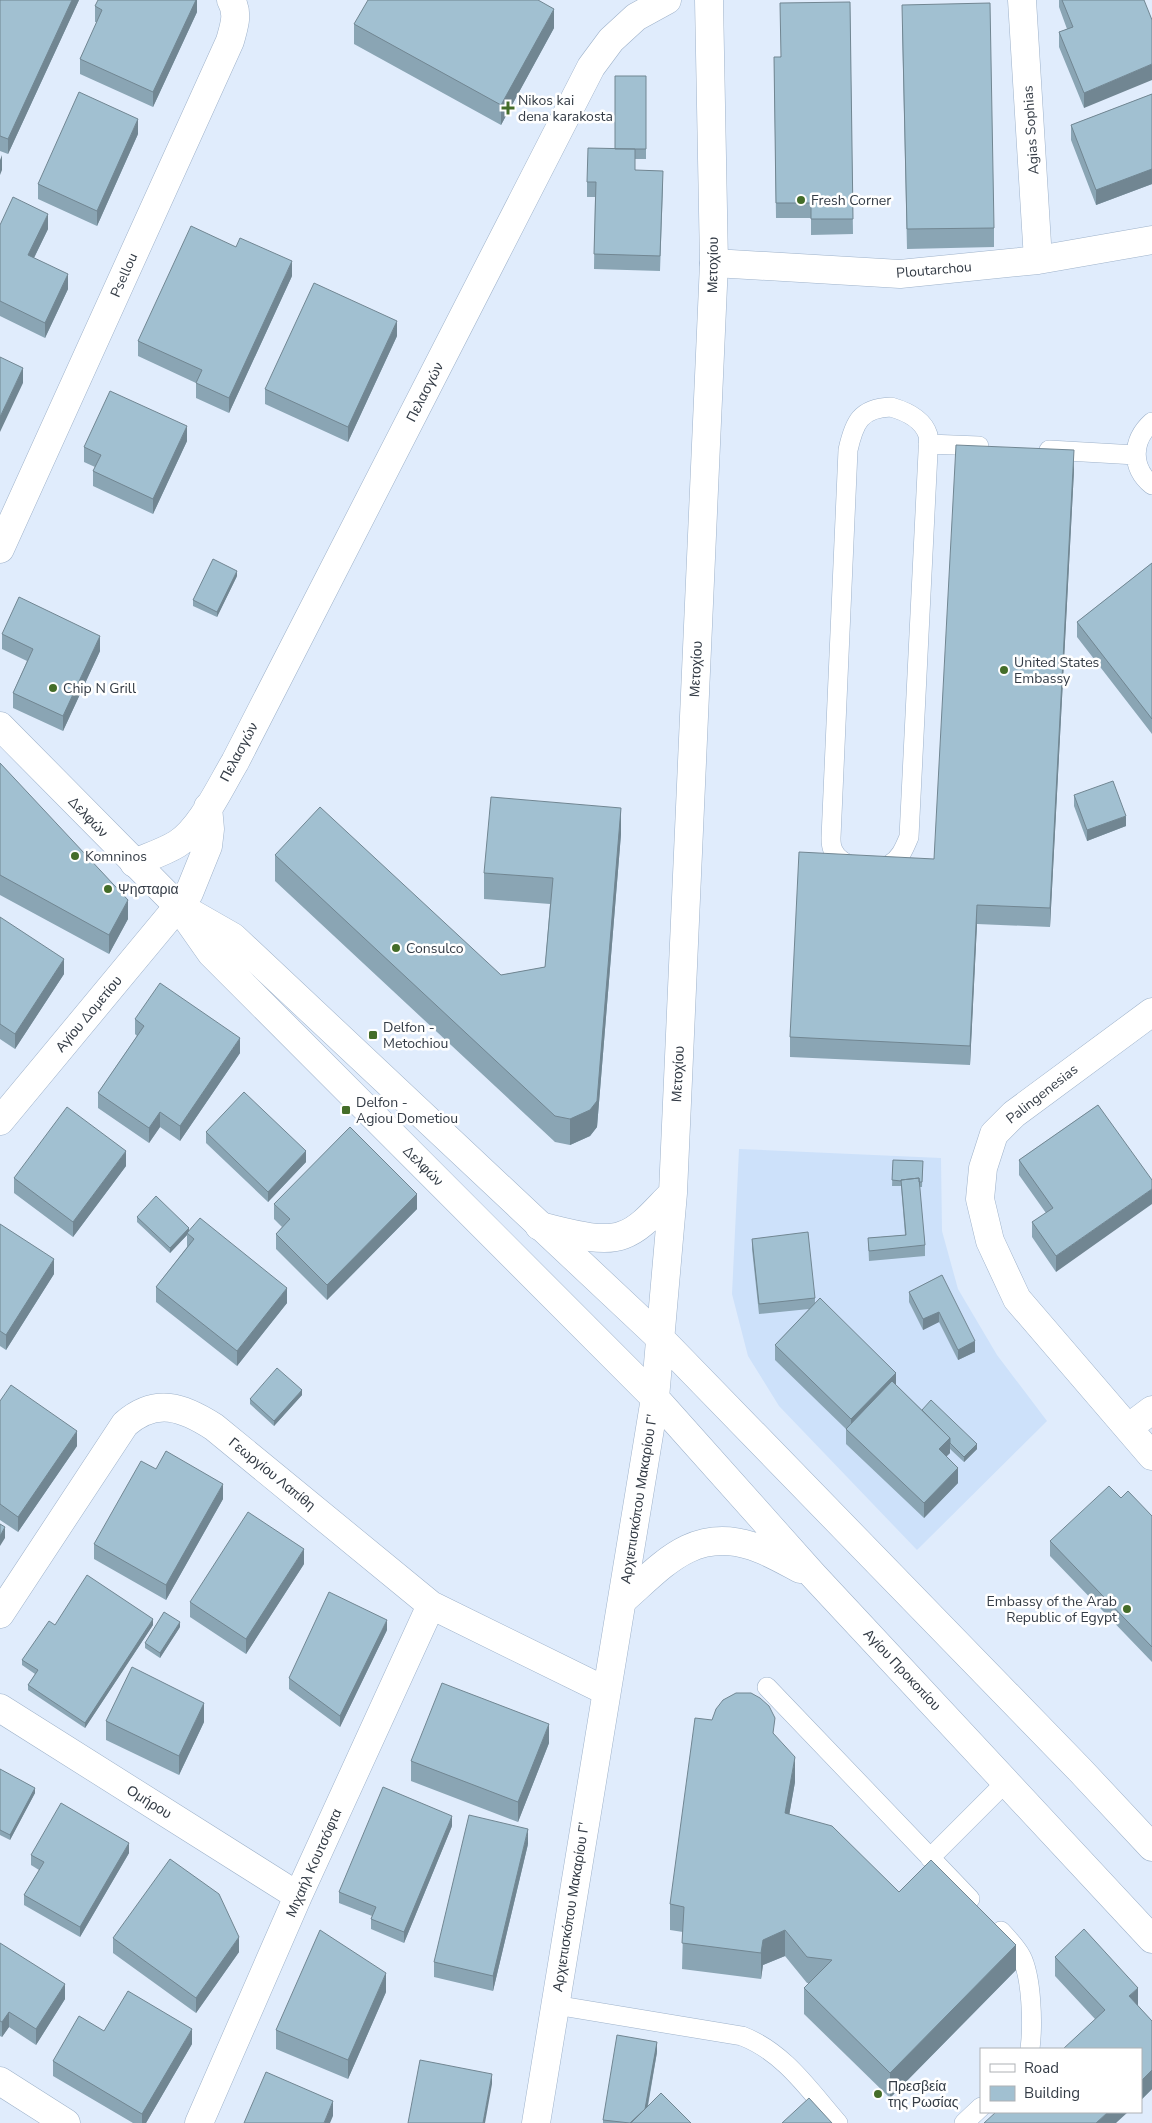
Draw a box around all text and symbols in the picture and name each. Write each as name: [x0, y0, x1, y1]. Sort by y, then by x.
street label: Agias Sophias: [1018, 85, 1044, 175]
place label: Nikos kai dena karakosta: [518, 91, 613, 126]
marker: Nikos kai dena karakosta: [502, 102, 514, 114]
place label: Fresh Corner: [811, 191, 891, 210]
marker: Fresh Corner: [795, 194, 807, 206]
street label: Μετοχίου: [703, 237, 723, 293]
street label: Psellou: [106, 250, 142, 300]
street label: Ploutarchou: [895, 257, 973, 283]
street label: Πελασγών: [402, 359, 448, 425]
street label: Μετοχίου: [685, 640, 707, 698]
place label: United States Embassy: [1014, 653, 1100, 688]
marker: United States Embassy: [998, 664, 1010, 676]
place label: Chip N Grill: [63, 679, 137, 698]
marker: Chip N Grill: [47, 682, 59, 694]
street label: Πελασγών: [215, 719, 263, 785]
street label: Δελφών: [64, 792, 112, 842]
place label: Komninos: [85, 847, 147, 866]
marker: Komninos: [69, 850, 81, 862]
place label: Ψησταρια: [118, 880, 179, 899]
marker: Ψησταρια: [102, 883, 114, 895]
place label: Consulco: [406, 939, 464, 958]
marker: Consulco: [390, 942, 402, 954]
street label: Αγίου Δομετίου: [51, 972, 127, 1056]
place label: Delfon - Metochiou: [383, 1018, 448, 1053]
marker: Delfon - Metochiou: [367, 1029, 379, 1041]
street label: Μετοχίου: [667, 1045, 689, 1103]
street label: Palingenesias: [1002, 1060, 1082, 1128]
place label: Delfon - Agiou Dometiou: [356, 1093, 458, 1128]
marker: Delfon - Agiou Dometiou: [340, 1104, 352, 1116]
street label: Δελφών: [399, 1142, 447, 1190]
street label: Αρχιεπισκόπου Μακαρίου Γ': [616, 1413, 662, 1585]
street label: Γεωργίου Λαπίθη: [225, 1433, 319, 1515]
place label: Embassy of the Arab Republic of Egypt: [987, 1592, 1117, 1627]
marker: Embassy of the Arab Republic of Egypt: [1121, 1603, 1133, 1615]
street label: Αγίου Προκοπίου: [859, 1625, 945, 1715]
street label: Ομήρου: [123, 1781, 175, 1823]
street label: Μιχαήλ Κουτσόφτα: [282, 1806, 346, 1920]
street label: Αρχιεπισκόπου Μακαρίου Γ': [548, 1821, 594, 1993]
legend: [980, 2048, 1142, 2113]
text: Road: [1024, 2058, 1059, 2078]
place label: Πρεσβεία της Ρωσίας: [888, 2077, 959, 2112]
text: Building: [1024, 2083, 1080, 2103]
marker: Πρεσβεία της Ρωσίας: [872, 2088, 884, 2100]

